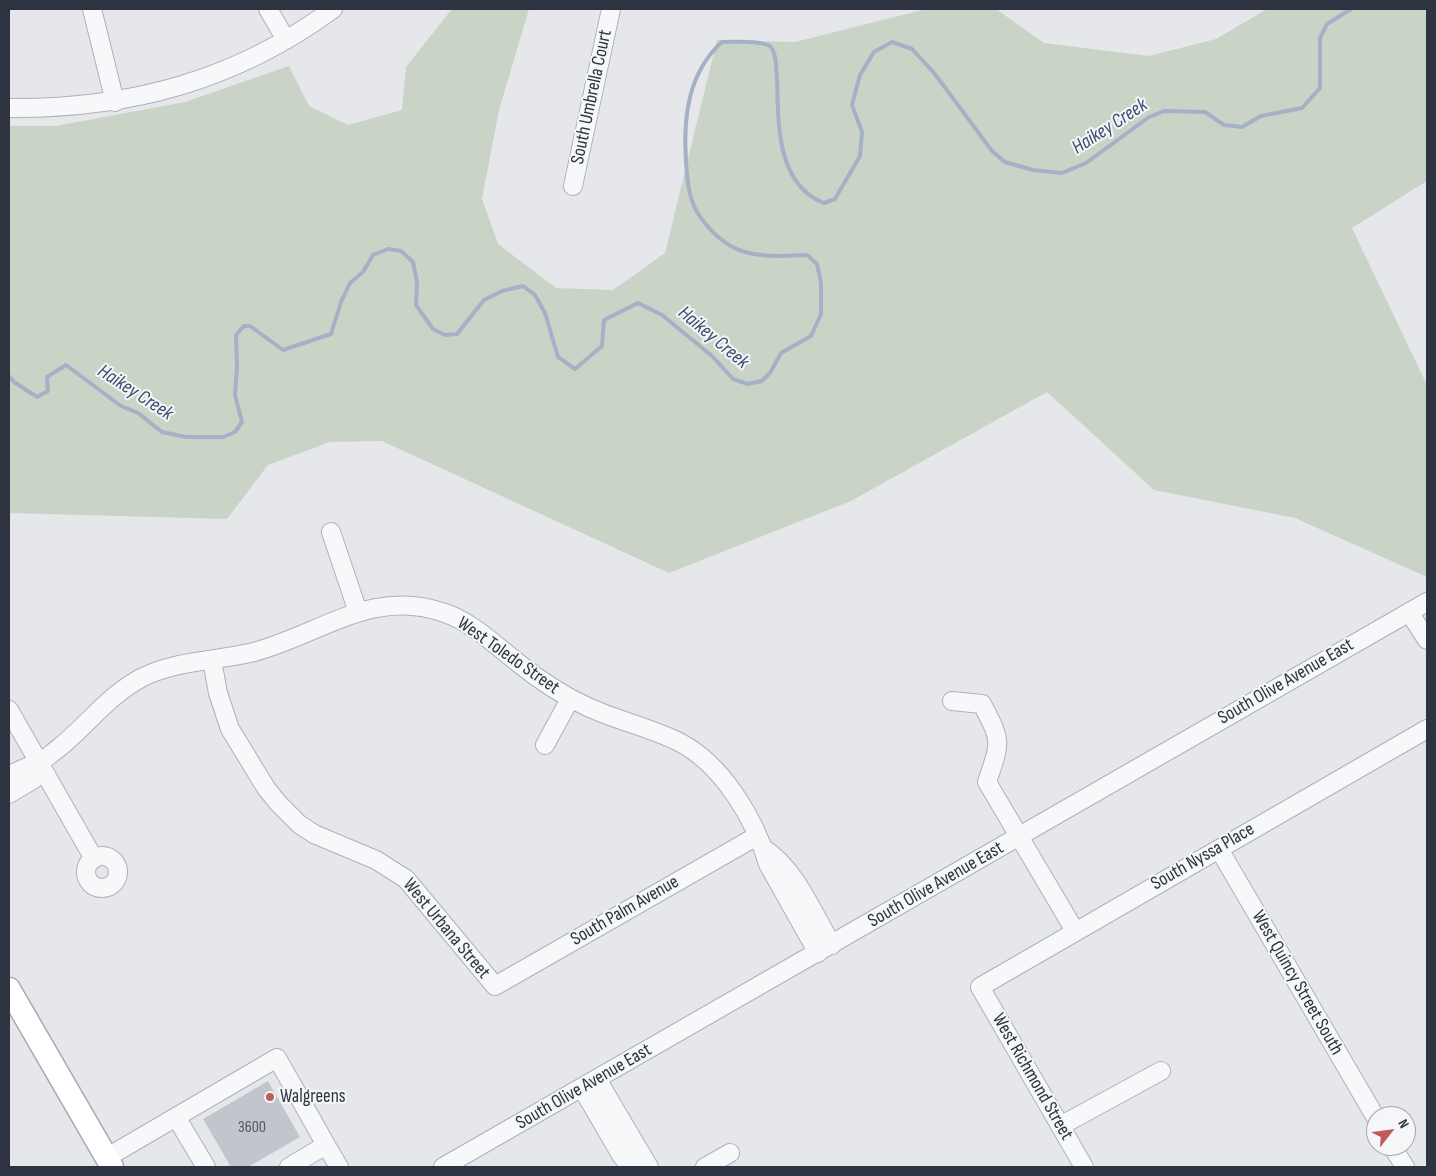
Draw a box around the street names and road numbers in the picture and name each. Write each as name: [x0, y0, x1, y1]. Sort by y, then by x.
street label: South Umbrella Court: [567, 28, 617, 166]
street label: West Toledo Street: [452, 612, 564, 700]
street label: South Olive Avenue East: [1214, 634, 1358, 730]
street label: South Nyssa Place: [1147, 818, 1259, 896]
street label: South Olive Avenue East: [864, 837, 1008, 933]
street label: South Palm Avenue: [567, 871, 683, 951]
street label: West Urbana Street: [397, 874, 495, 984]
street label: West Quincy Street South: [1246, 907, 1348, 1059]
street label: West Richmond Street: [986, 1010, 1078, 1144]
street label: South Olive Avenue East: [512, 1039, 656, 1135]

